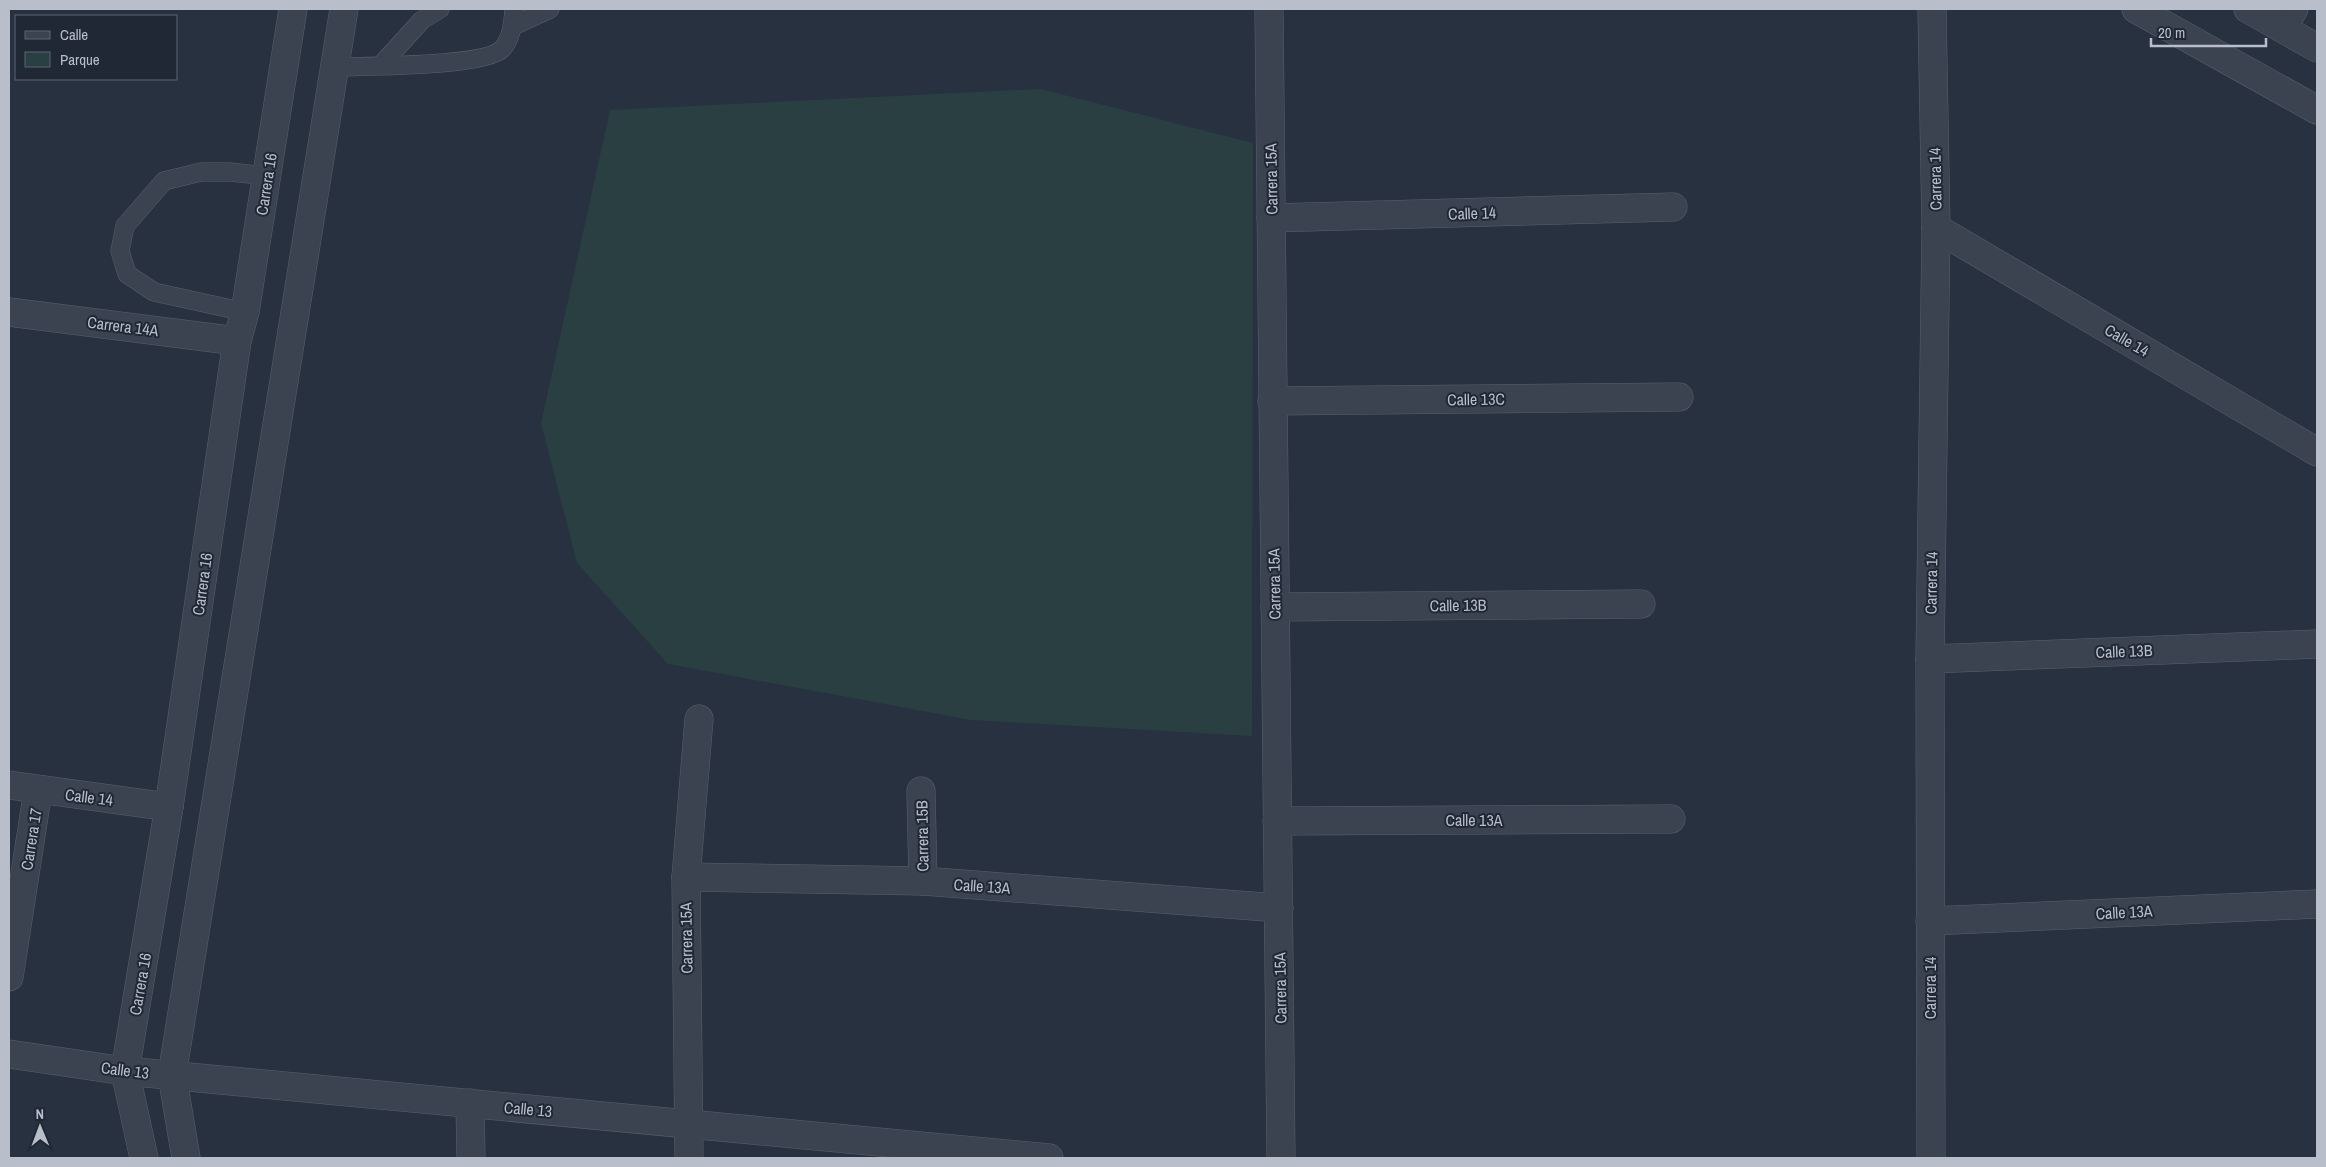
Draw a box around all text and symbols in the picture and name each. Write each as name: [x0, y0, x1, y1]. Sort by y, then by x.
legend: [15, 15, 178, 80]
scale bar: [2151, 15, 2266, 47]
text: 20 m: [2158, 22, 2185, 43]
text: Calle: [60, 24, 88, 45]
text: Parque: [60, 49, 100, 70]
street label: Carrera 15A: [1259, 143, 1283, 215]
street label: Carrera 14: [1923, 147, 1947, 211]
street label: Carrera 16: [250, 151, 282, 217]
street label: Calle 14: [1448, 201, 1496, 225]
street label: Carrera 14A: [86, 311, 160, 341]
street label: Calle 14: [2101, 318, 2153, 362]
street label: Calle 13C: [1447, 387, 1505, 411]
street label: Carrera 15A: [1262, 548, 1286, 620]
street label: Carrera 16: [187, 551, 217, 617]
street label: Carrera 14: [1919, 551, 1943, 615]
street label: Calle 13B: [1429, 594, 1487, 616]
street label: Calle 13B: [2095, 639, 2153, 663]
street label: Calle 14: [64, 783, 114, 811]
street label: Carrera 15B: [910, 800, 934, 872]
street label: Carrera 17: [15, 806, 47, 872]
street label: Calle 13A: [1446, 809, 1503, 831]
street label: Calle 13A: [953, 873, 1011, 899]
street label: Calle 13A: [2095, 900, 2153, 924]
street label: Carrera 15A: [674, 902, 698, 974]
street label: Carrera 16: [124, 951, 156, 1017]
street label: Carrera 15A: [1268, 952, 1292, 1024]
street label: Carrera 14: [1919, 957, 1941, 1019]
street label: Calle 13: [100, 1056, 150, 1084]
street label: Calle 13: [503, 1096, 553, 1122]
north arrow: [15, 1102, 65, 1152]
text: N: [35, 1105, 44, 1123]

